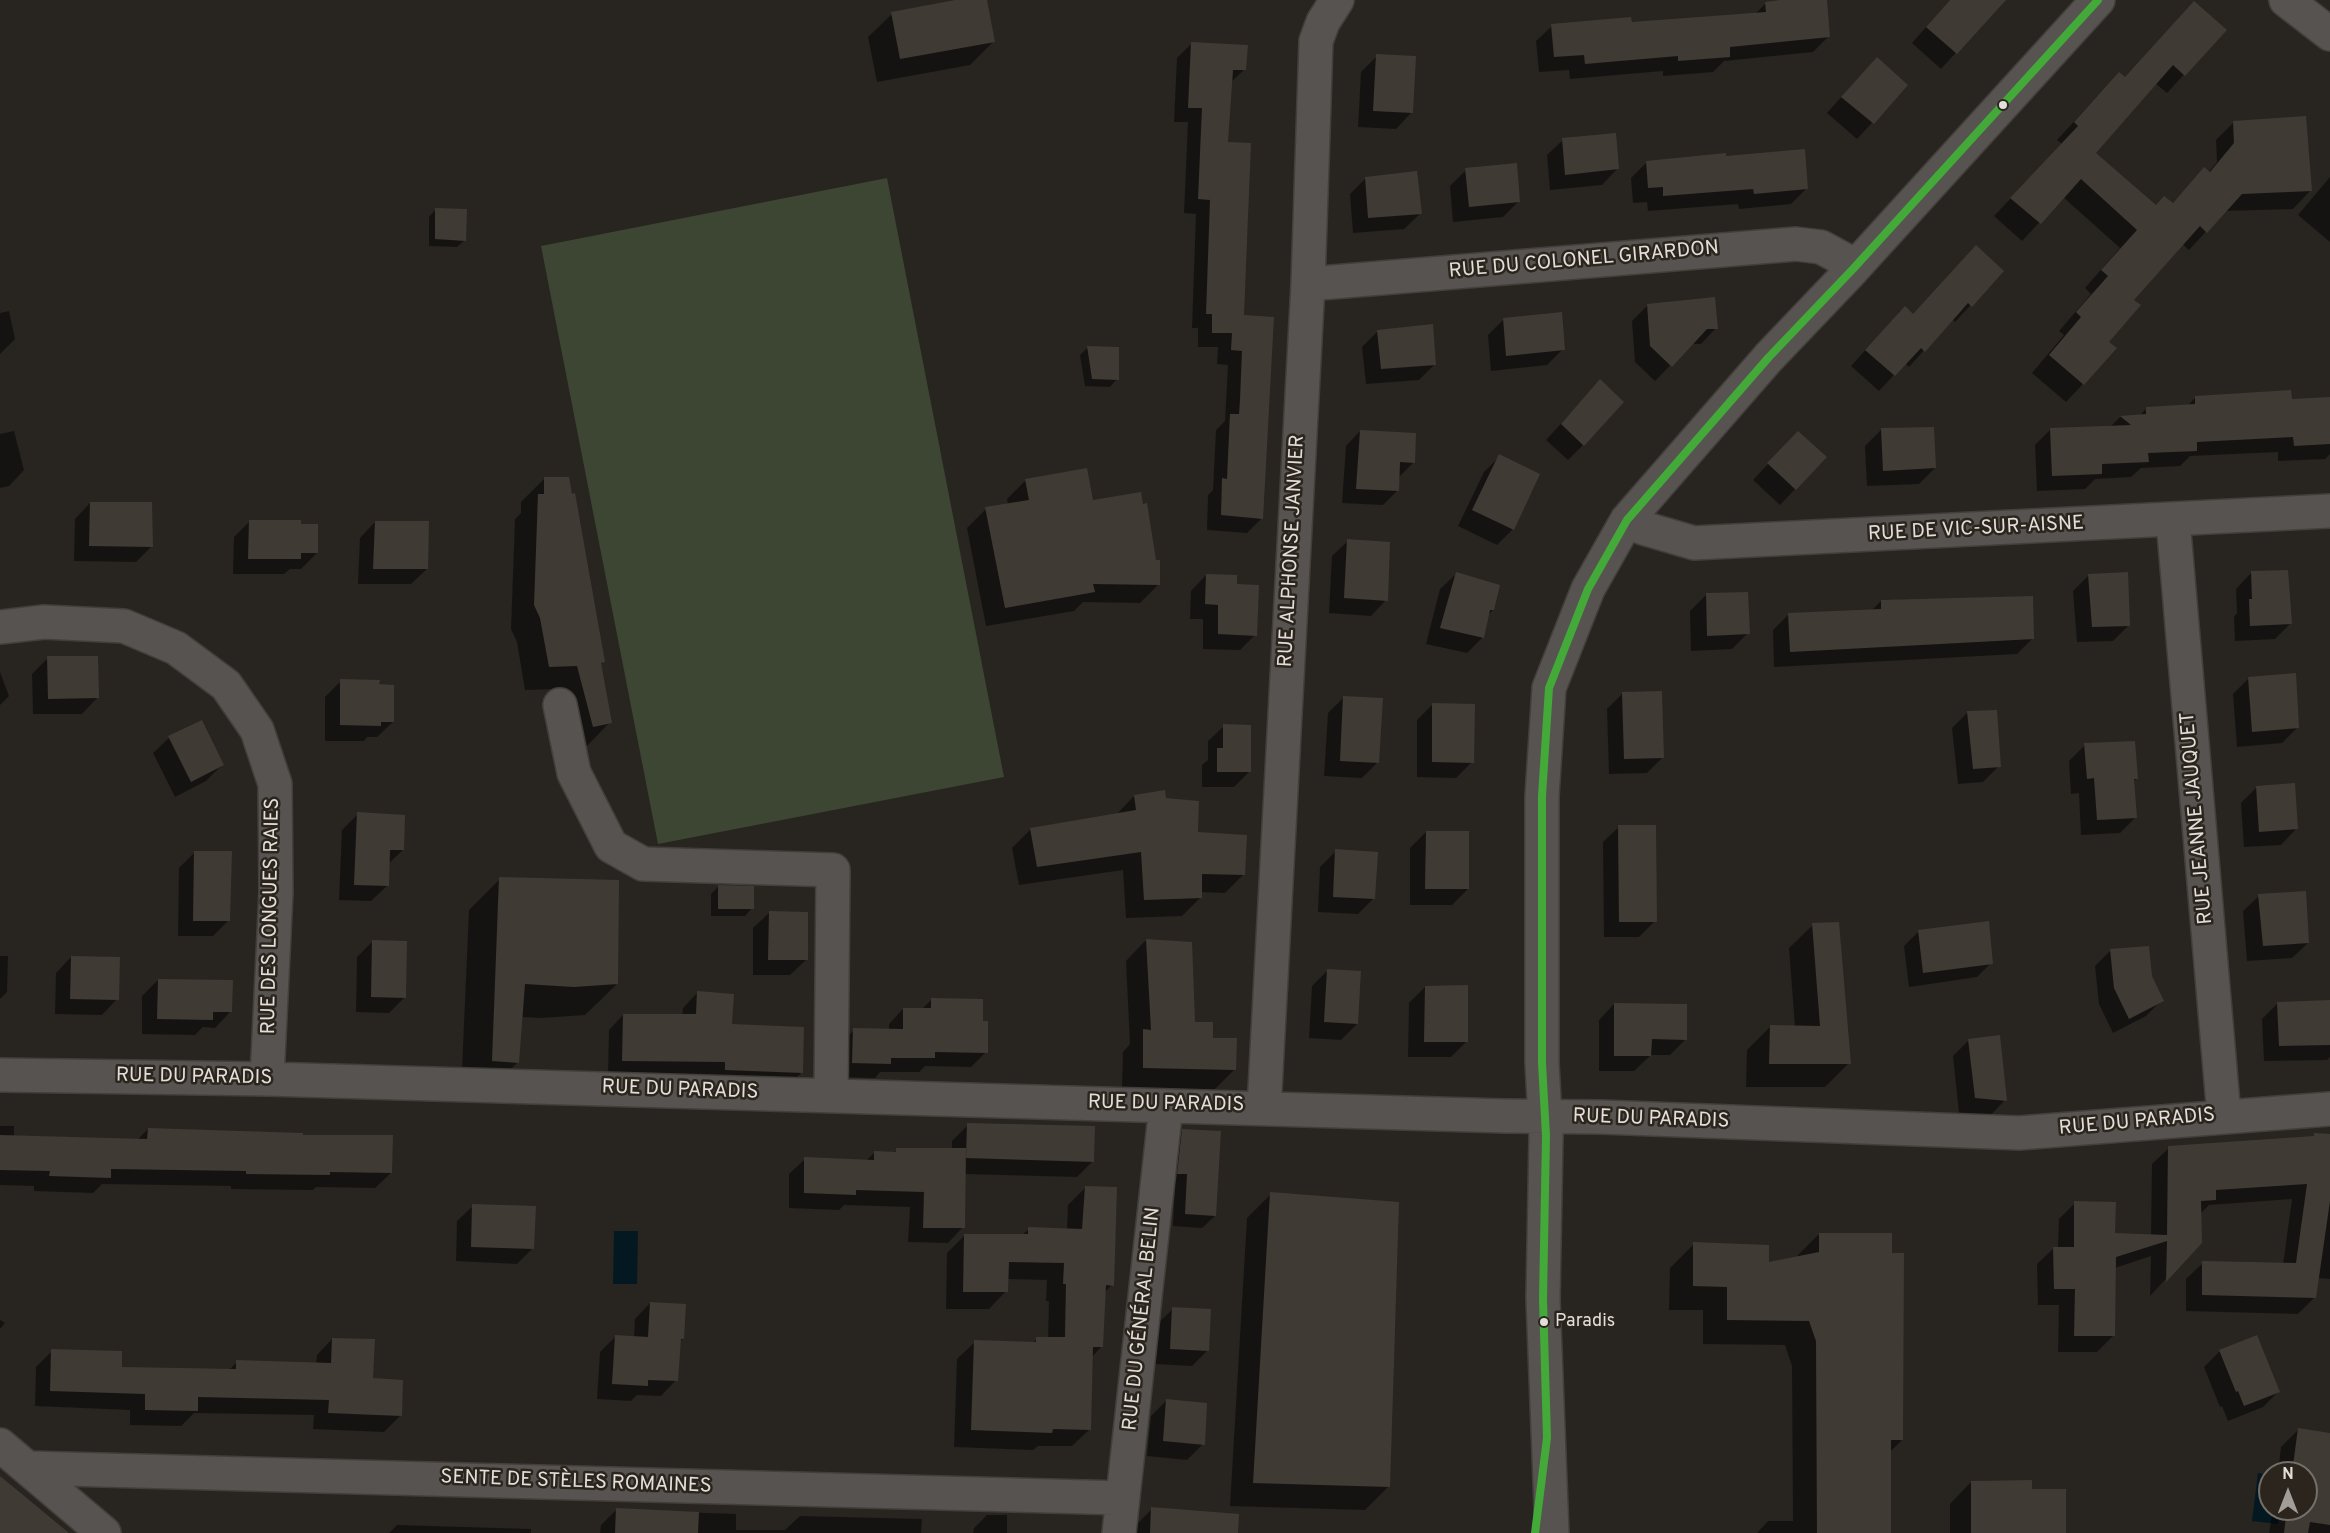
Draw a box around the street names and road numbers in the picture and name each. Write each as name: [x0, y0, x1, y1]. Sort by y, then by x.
street label: RUE DU COLONEL GIRARDON: [1448, 237, 1720, 285]
street label: RUE ALPHONSE JANVIER: [1275, 434, 1311, 668]
street label: RUE DE VIC-SUR-AISNE: [1867, 512, 2085, 548]
street label: RUE JEANNE JAUQUET: [2177, 711, 2219, 925]
street label: RUE DES LONGUES RAIES: [258, 797, 286, 1035]
street label: RUE DU PARADIS: [116, 1065, 272, 1091]
street label: RUE DU PARADIS: [601, 1076, 759, 1106]
street label: RUE DU PARADIS: [1088, 1092, 1244, 1118]
street label: RUE DU PARADIS: [2058, 1104, 2216, 1142]
street label: RUE DU PARADIS: [1572, 1105, 1730, 1135]
street label: RUE DU GÉNÉRAL BELIN: [1119, 1206, 1167, 1432]
street label: SENTE DE STÈLES ROMAINES: [440, 1466, 712, 1500]

